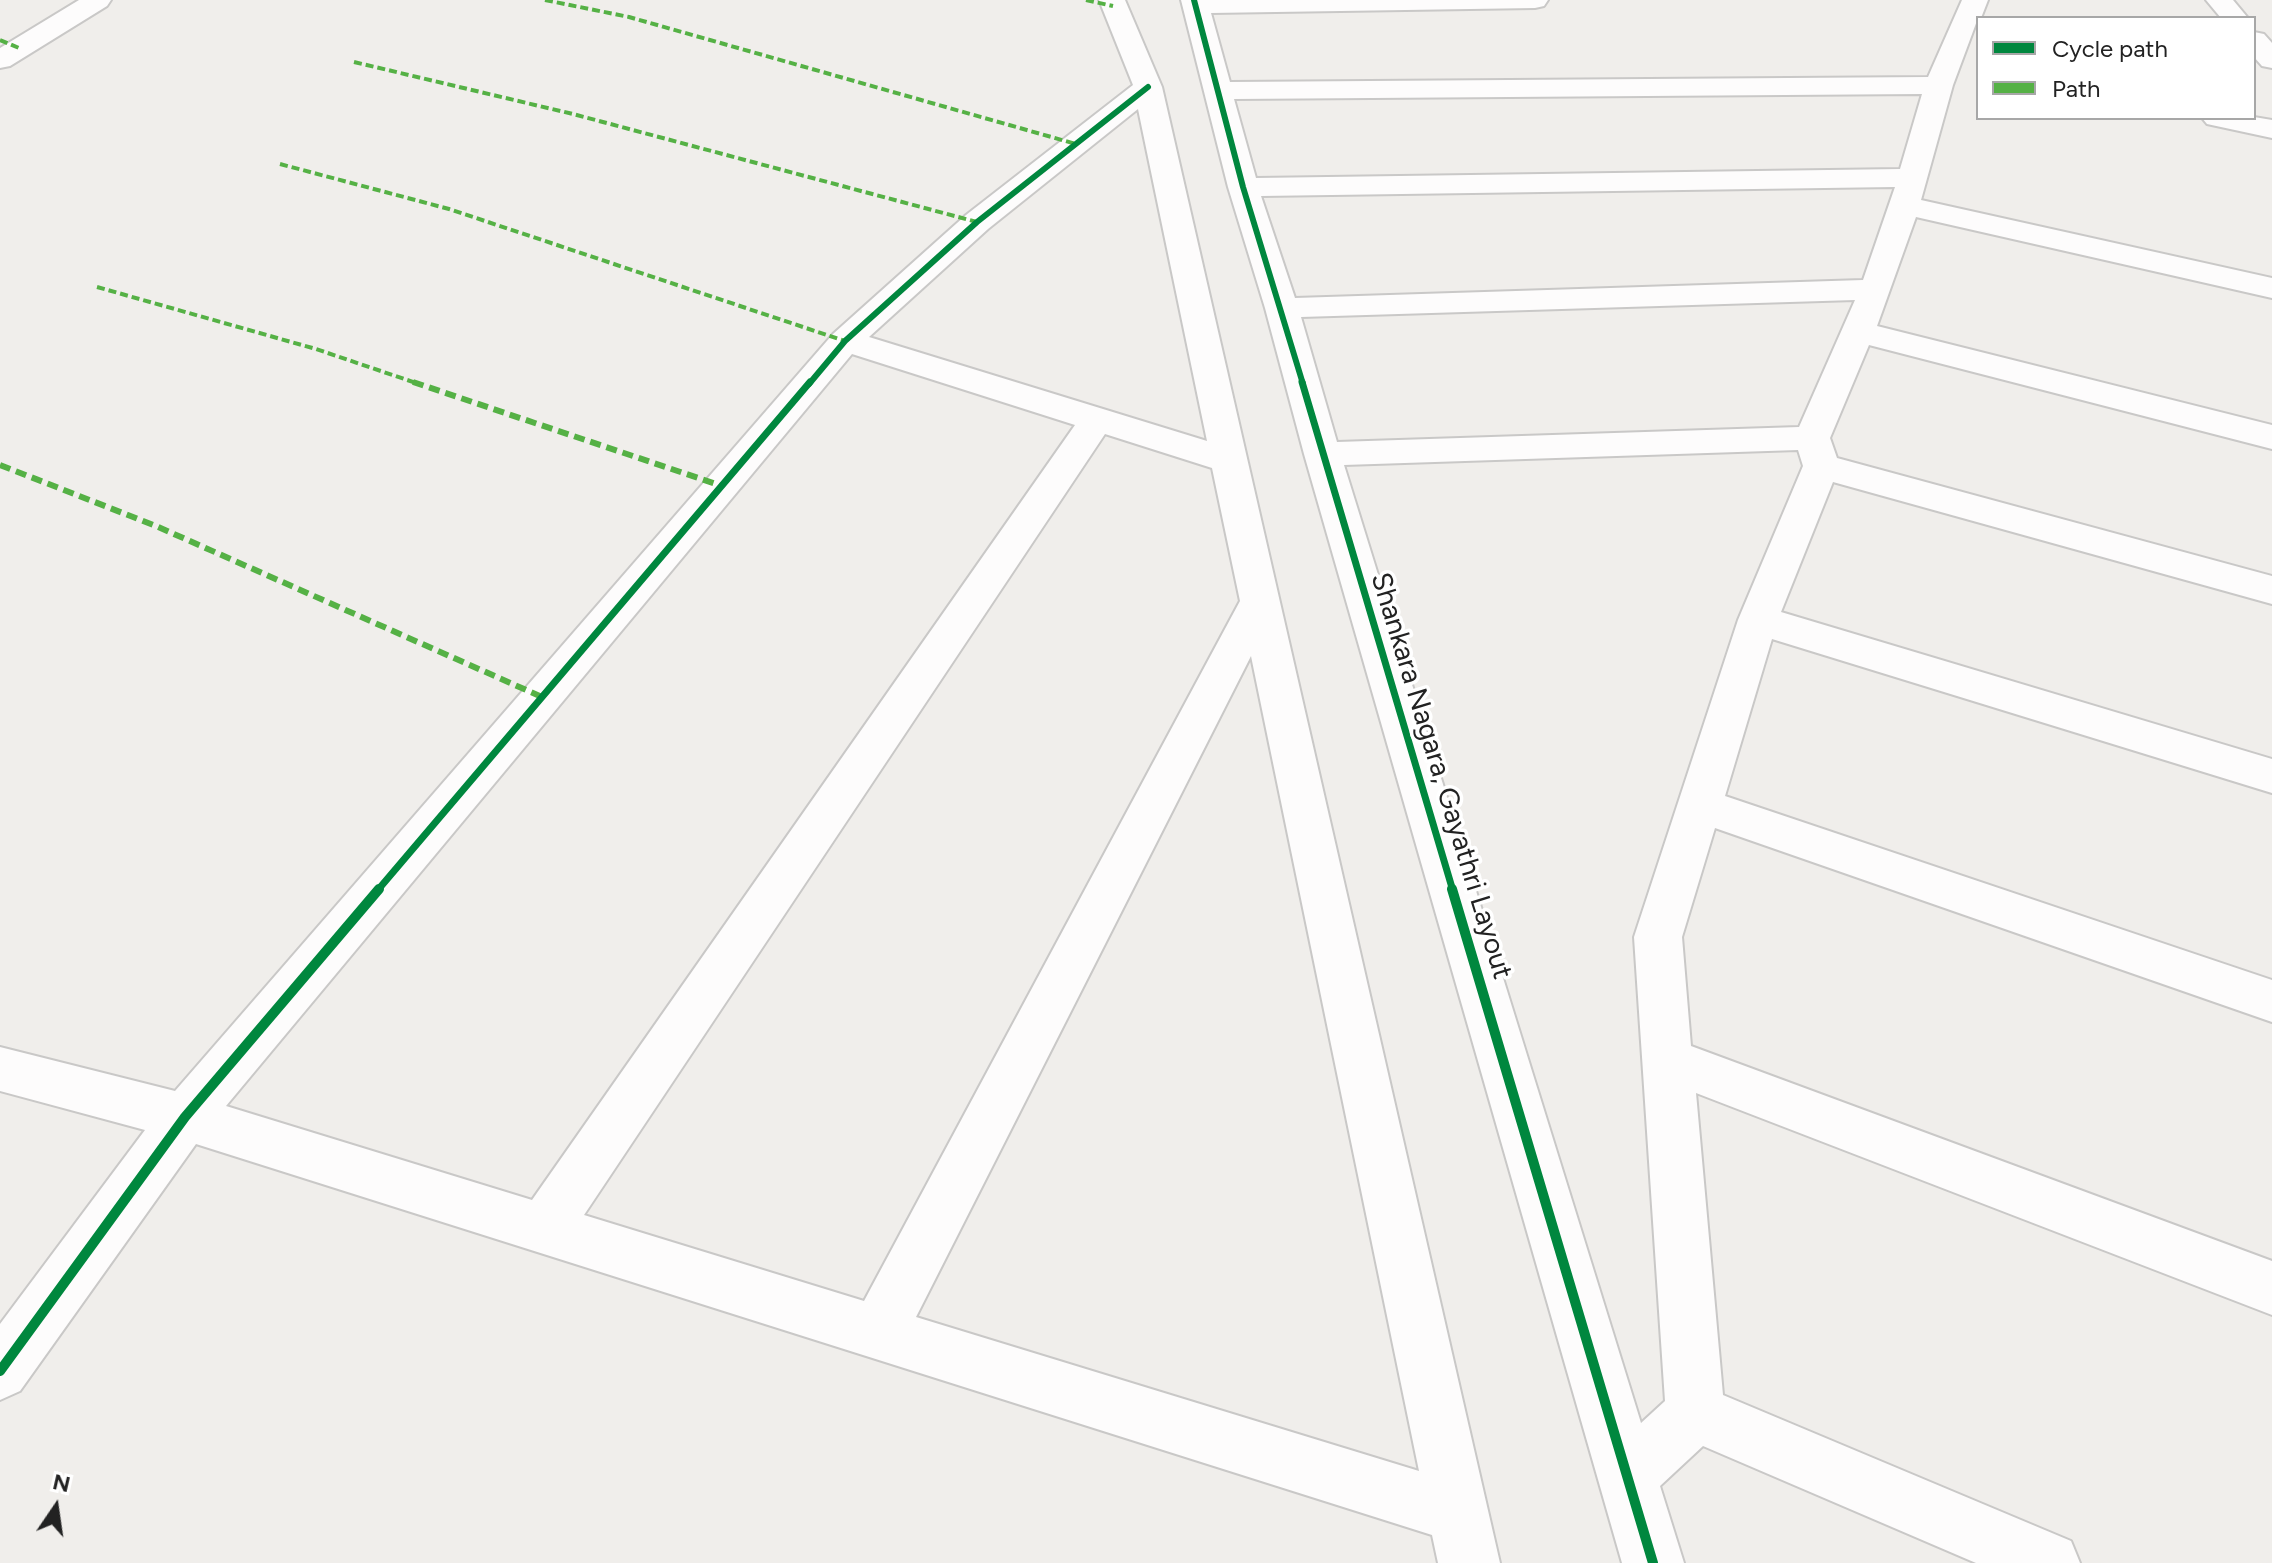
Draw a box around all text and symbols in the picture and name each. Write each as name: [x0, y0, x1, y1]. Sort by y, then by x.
legend: [1976, 16, 2256, 120]
text: Cycle path: [2052, 34, 2168, 63]
text: Path: [2052, 74, 2100, 103]
street label: Shankara Nagara, Gayathri Layout: [1363, 569, 1519, 983]
north arrow: [16, 1467, 96, 1547]
text: N: [50, 1468, 73, 1498]

